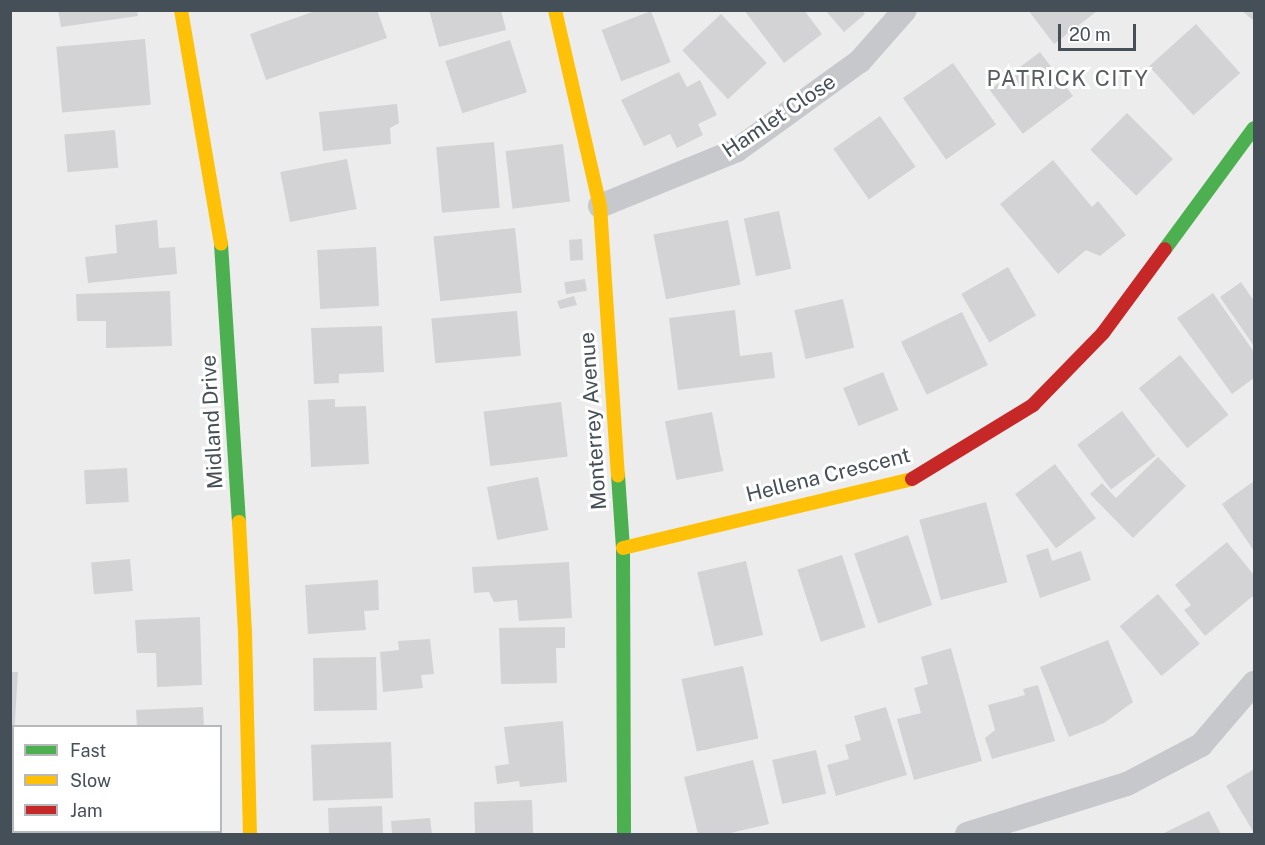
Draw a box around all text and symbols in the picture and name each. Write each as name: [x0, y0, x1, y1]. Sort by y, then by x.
scale bar: [1061, 12, 1139, 50]
text: 20 m: [1069, 24, 1111, 45]
district label: PATRICK CITY: [987, 66, 1149, 92]
street label: Hamlet Close: [718, 69, 840, 163]
street label: Monterrey Avenue: [574, 331, 612, 511]
street label: Midland Drive: [196, 354, 228, 490]
street label: Hellena Crescent: [743, 442, 913, 508]
legend: [12, 725, 222, 833]
text: Fast: [70, 740, 106, 761]
text: Slow: [70, 770, 111, 791]
text: Jam: [70, 800, 103, 821]

